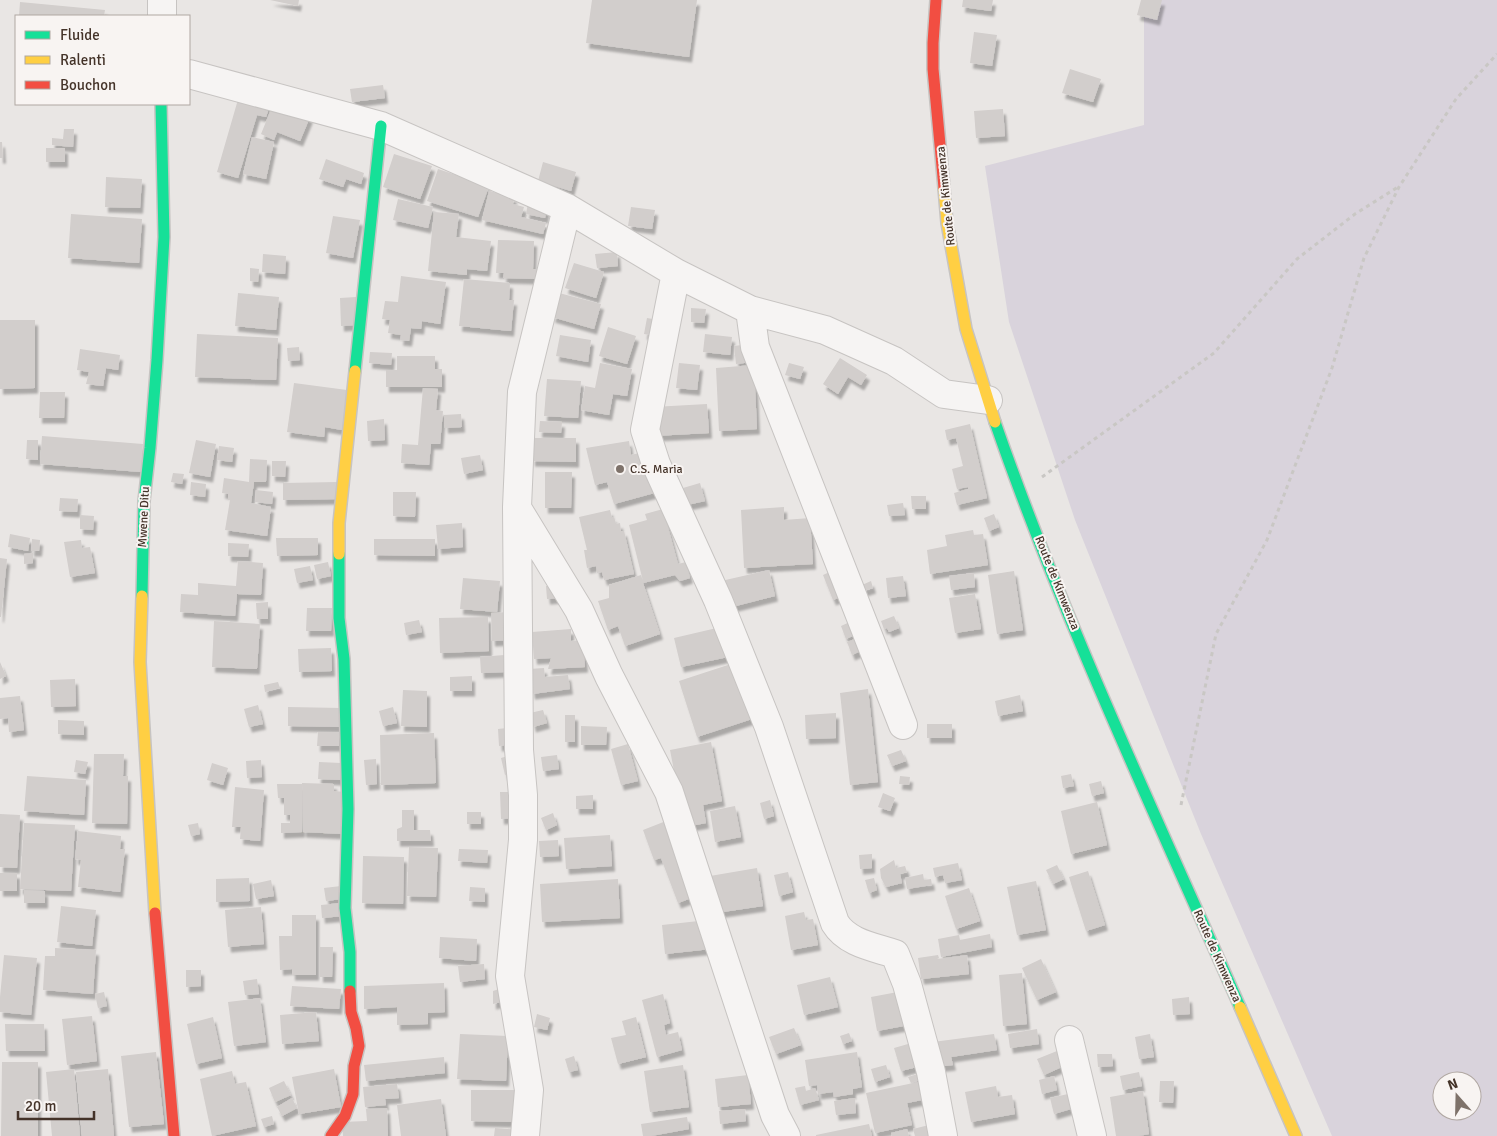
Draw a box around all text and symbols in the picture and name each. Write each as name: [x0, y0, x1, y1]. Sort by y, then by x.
legend: [15, 15, 190, 105]
text: Fluide: [60, 26, 100, 44]
text: Ralenti: [60, 51, 106, 69]
text: Bouchon: [60, 76, 116, 94]
street label: Route de Kimwenza: [933, 146, 959, 246]
place label: C.S. Maria: [630, 462, 683, 477]
marker: C.S. Maria: [614, 463, 626, 475]
street label: Mwene Ditu: [135, 486, 153, 548]
street label: Route de Kimwenza: [1031, 534, 1083, 632]
street label: Route de Kimwenza: [1190, 907, 1244, 1005]
north arrow: [1432, 1071, 1482, 1121]
text: N: [1445, 1075, 1460, 1094]
scale bar: [18, 1088, 94, 1120]
text: 20 m: [25, 1097, 56, 1115]

